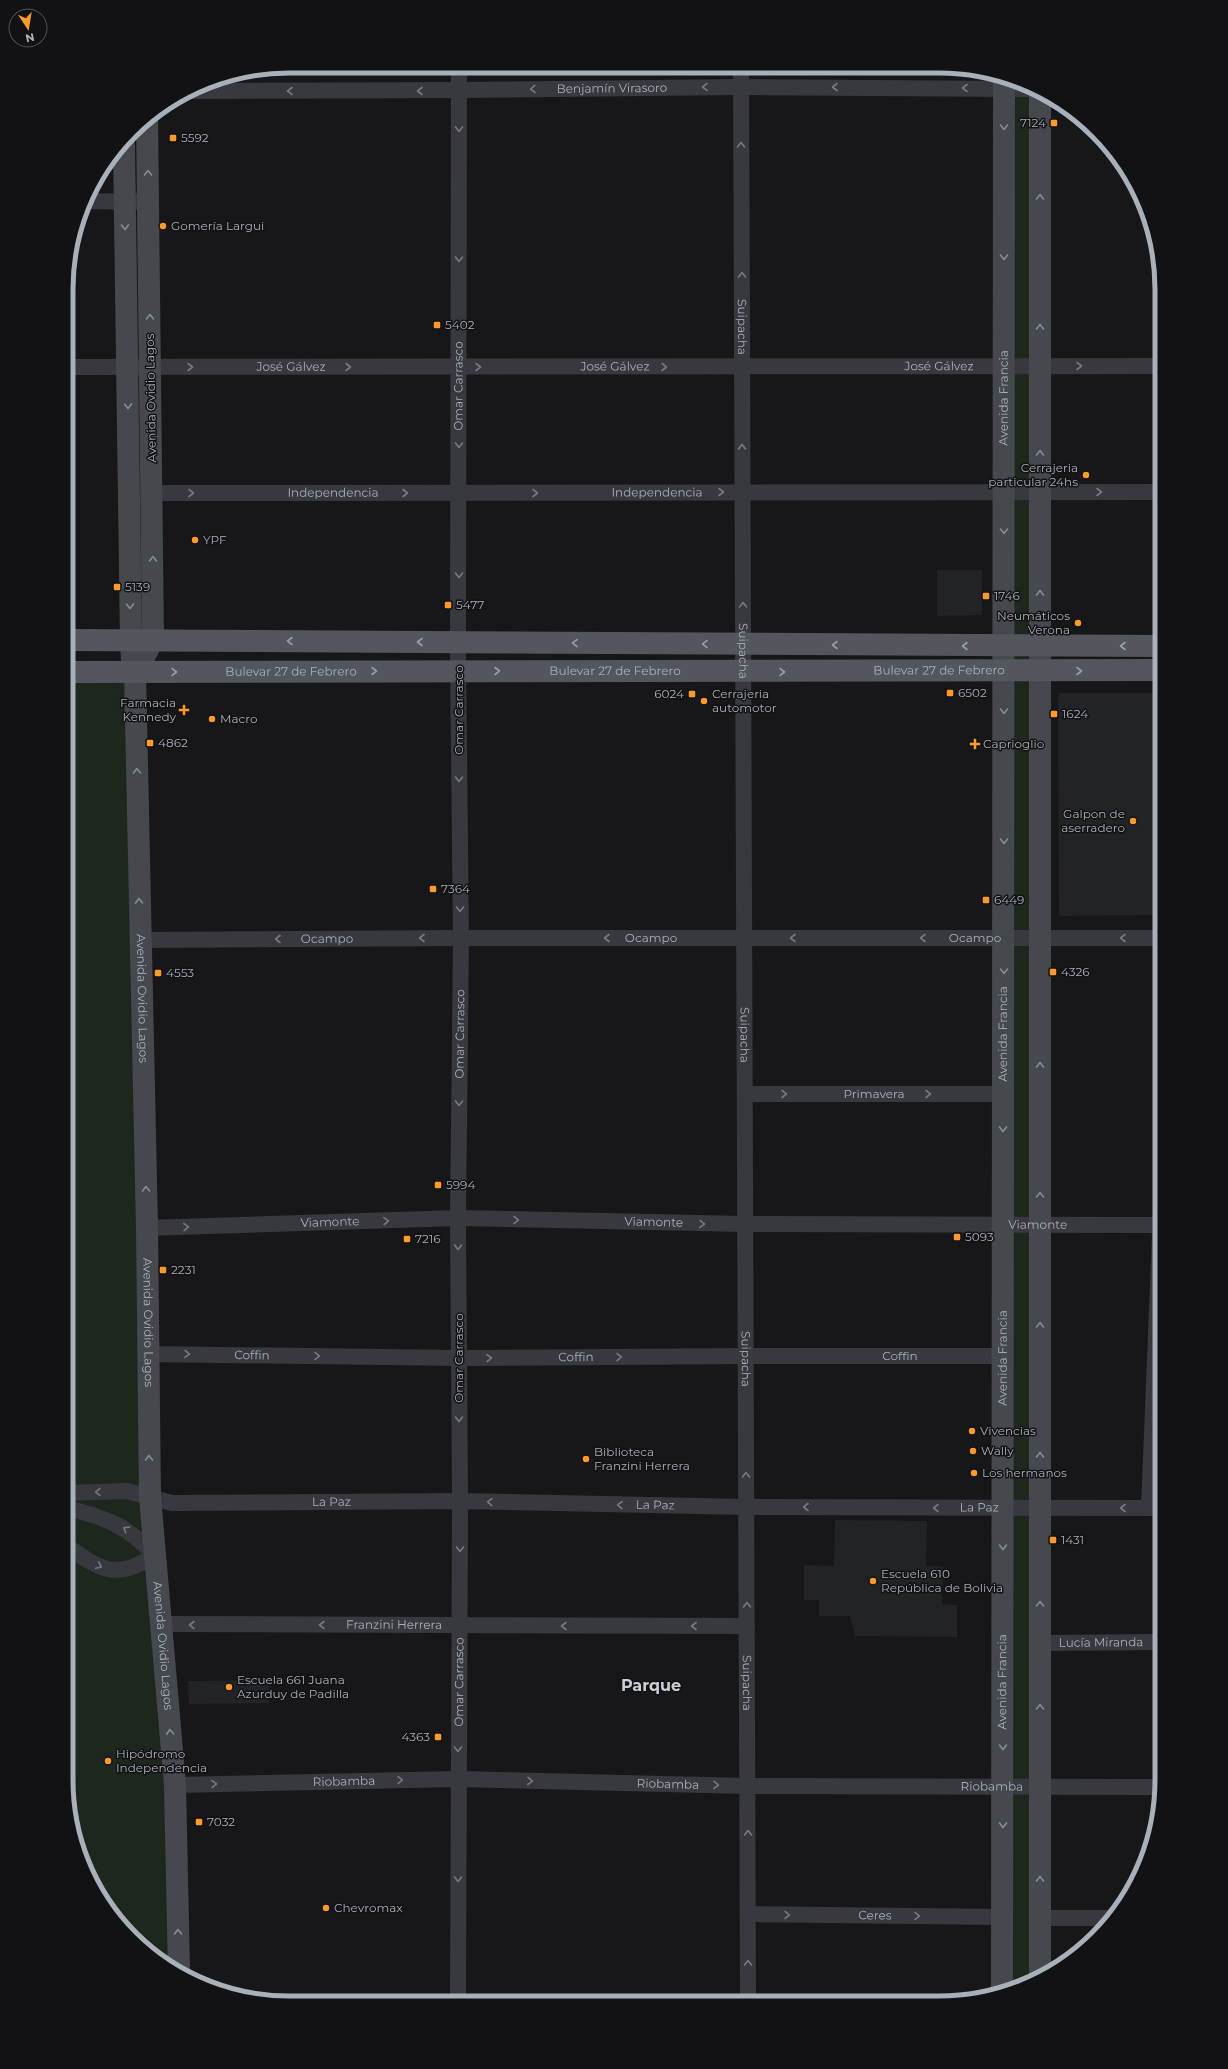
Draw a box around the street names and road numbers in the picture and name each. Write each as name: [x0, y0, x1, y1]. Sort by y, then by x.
street label: Benjamín Virasoro: [557, 80, 667, 96]
street label: Suipacha: [735, 299, 750, 355]
street label: Avenida Ovidio Lagos: [142, 333, 159, 463]
street label: Omar Carrasco: [450, 341, 466, 431]
street label: Avenida Francia: [996, 350, 1011, 446]
street label: José Gálvez: [579, 358, 650, 374]
street label: José Gálvez: [903, 358, 974, 373]
street label: José Gálvez: [255, 359, 326, 374]
street label: Independencia: [611, 484, 703, 500]
street label: Independencia: [287, 485, 379, 500]
street label: Suipacha: [736, 623, 751, 679]
street label: Bulevar 27 de Febrero: [873, 662, 1005, 678]
street label: Bulevar 27 de Febrero: [225, 663, 357, 679]
street label: Bulevar 27 de Febrero: [549, 663, 681, 678]
street label: Omar Carrasco: [451, 665, 466, 755]
street label: Ocampo: [625, 930, 677, 945]
street label: Ocampo: [949, 930, 1001, 945]
street label: Ocampo: [301, 931, 353, 946]
street label: Avenida Ovidio Lagos: [134, 934, 151, 1063]
street label: Avenida Francia: [995, 986, 1010, 1082]
street label: Omar Carrasco: [451, 989, 467, 1079]
street label: Suipacha: [737, 1007, 753, 1063]
street label: Primavera: [843, 1086, 905, 1101]
street label: Viamonte: [300, 1213, 360, 1230]
street label: Viamonte: [624, 1213, 683, 1230]
street label: Viamonte: [1008, 1217, 1067, 1232]
street label: Avenida Ovidio Lagos: [140, 1258, 157, 1387]
street label: Avenida Francia: [995, 1310, 1010, 1406]
street label: Omar Carrasco: [451, 1313, 466, 1403]
street label: Suipacha: [739, 1331, 754, 1387]
street label: Coffin: [234, 1347, 270, 1363]
street label: Coffin: [882, 1348, 918, 1363]
street label: Coffin: [558, 1349, 594, 1364]
street label: La Paz: [312, 1494, 351, 1509]
street label: La Paz: [636, 1497, 675, 1513]
street label: La Paz: [960, 1500, 999, 1515]
street label: Avenida Ovidio Lagos: [150, 1581, 176, 1711]
street label: Franzini Herrera: [346, 1617, 442, 1632]
street label: Avenida Francia: [994, 1634, 1009, 1730]
street label: Lucía Miranda: [1059, 1634, 1143, 1650]
street label: Omar Carrasco: [451, 1637, 466, 1727]
street label: Suipacha: [740, 1655, 755, 1711]
street label: Riobamba: [313, 1773, 375, 1789]
street label: Riobamba: [636, 1775, 699, 1792]
street label: Riobamba: [961, 1779, 1023, 1794]
street label: Ceres: [858, 1907, 892, 1923]

